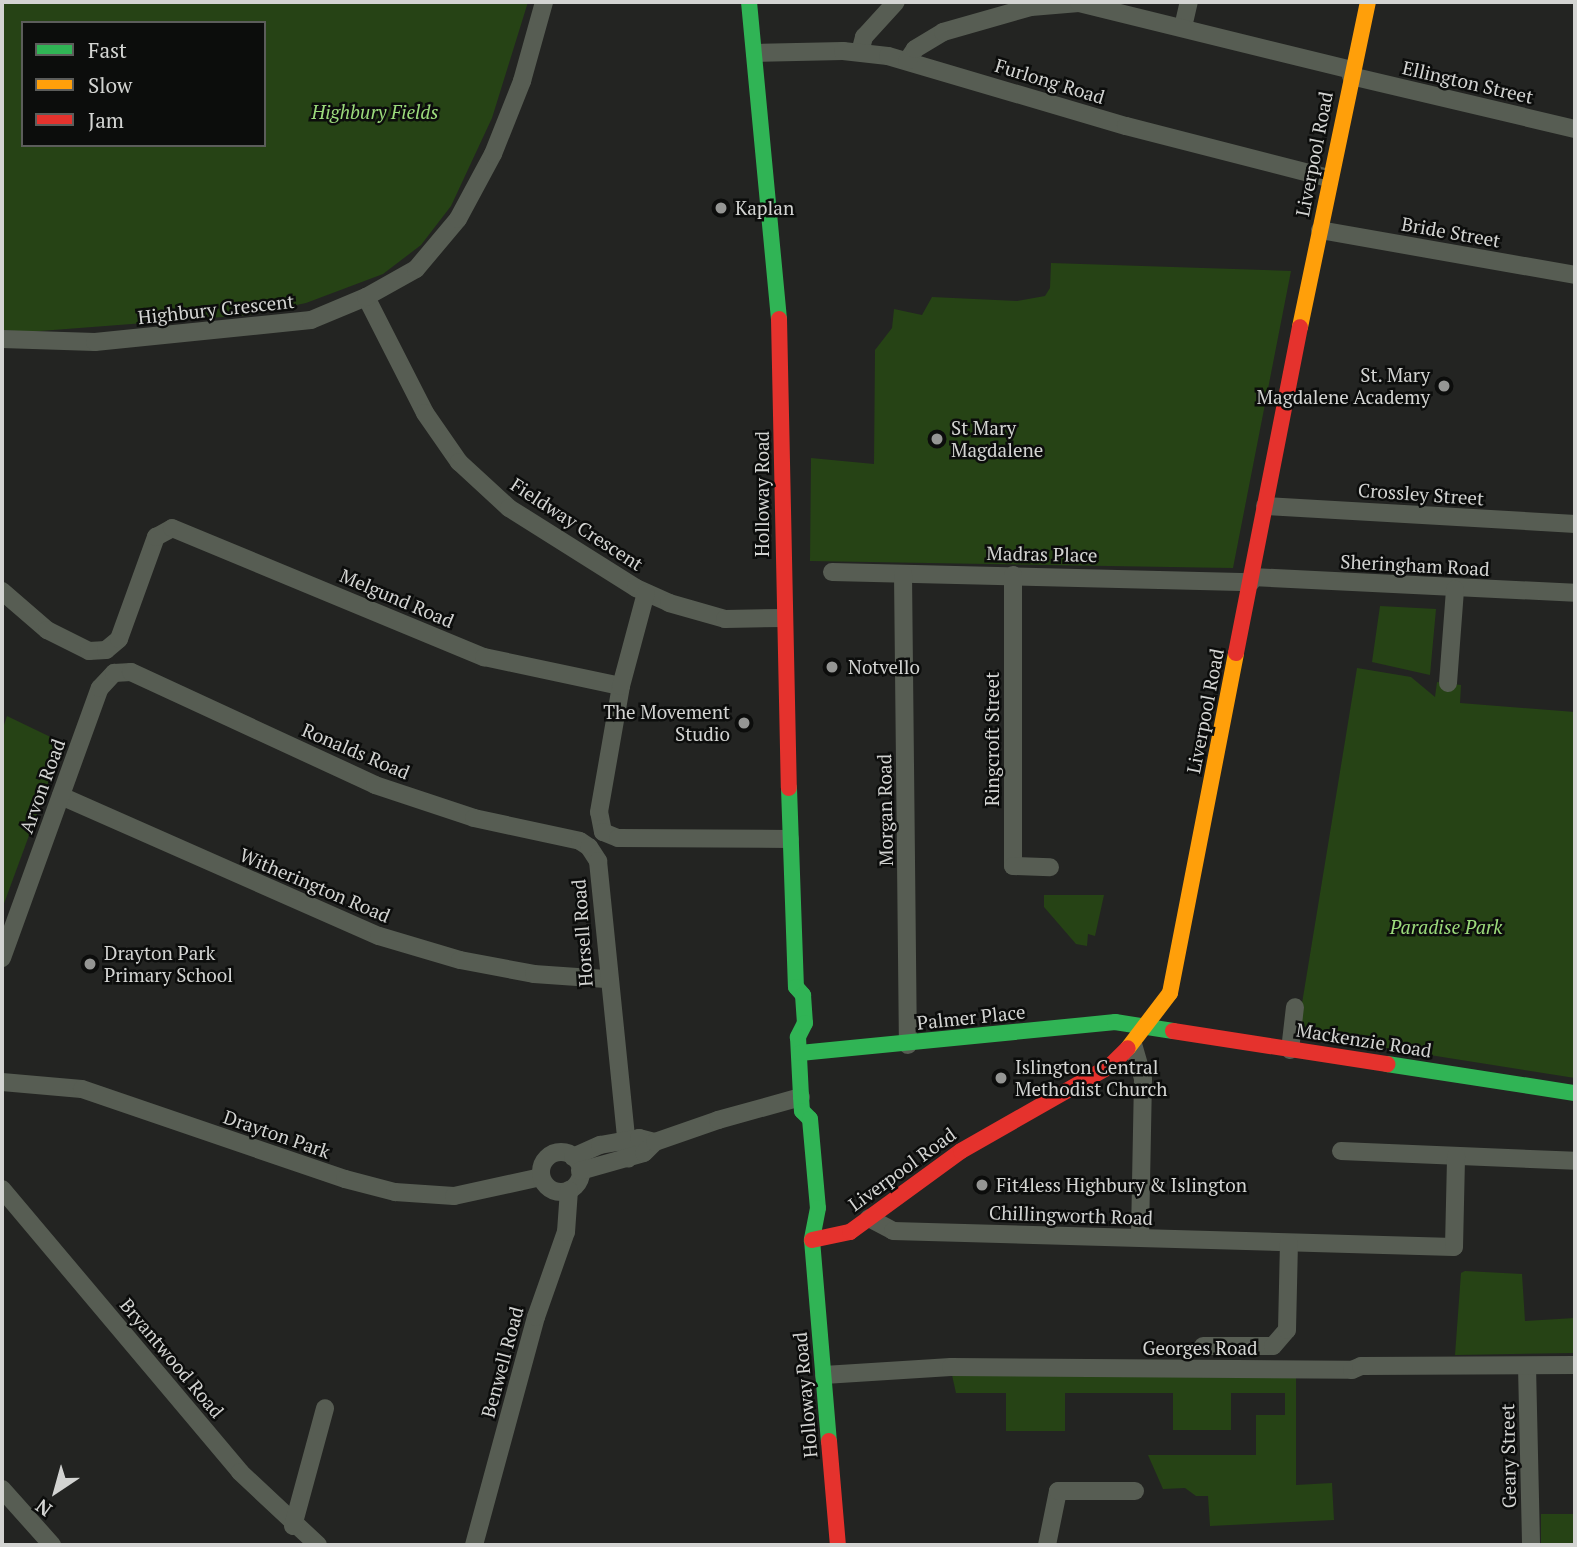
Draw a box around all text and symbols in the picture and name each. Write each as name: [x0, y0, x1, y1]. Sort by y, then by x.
legend: [21, 21, 266, 147]
text: Fast: [88, 36, 127, 64]
street label: Furlong Road: [993, 54, 1107, 108]
street label: Ellington Street: [1400, 56, 1536, 108]
text: Slow: [88, 71, 132, 99]
street label: Liverpool Road: [1291, 90, 1337, 218]
park label: Highbury Fields: [312, 101, 438, 123]
text: Jam: [88, 106, 124, 134]
place label: Kaplan: [735, 197, 794, 219]
marker: Kaplan: [713, 200, 729, 216]
street label: Bride Street: [1400, 212, 1502, 252]
street label: Highbury Crescent: [136, 289, 296, 329]
place label: St. Mary Magdalene Academy: [1256, 364, 1430, 408]
marker: St. Mary Magdalene Academy: [1436, 378, 1452, 394]
place label: St Mary Magdalene: [951, 417, 1043, 461]
street label: Holloway Road: [751, 431, 773, 557]
marker: St Mary Magdalene: [929, 431, 945, 447]
street label: Fieldway Crescent: [507, 473, 647, 575]
street label: Crossley Street: [1357, 478, 1485, 510]
street label: Madras Place: [986, 542, 1098, 566]
street label: Sheringham Road: [1340, 550, 1490, 580]
street label: Melgund Road: [337, 564, 457, 632]
street label: Liverpool Road: [1182, 647, 1228, 775]
place label: Notvello: [848, 656, 920, 678]
marker: Notvello: [822, 657, 842, 677]
street label: Ringcroft Street: [981, 672, 1003, 806]
place label: The Movement Studio: [603, 701, 730, 745]
marker: The Movement Studio: [736, 715, 752, 731]
street label: Ronalds Road: [299, 718, 413, 784]
street label: Arvon Road: [14, 736, 70, 836]
street label: Morgan Road: [873, 754, 897, 866]
street label: Witherington Road: [236, 843, 394, 927]
street label: Horsell Road: [567, 878, 597, 988]
park label: Paradise Park: [1390, 916, 1502, 938]
place label: Drayton Park Primary School: [104, 942, 233, 986]
marker: Drayton Park Primary School: [82, 956, 98, 972]
street label: Palmer Place: [916, 1000, 1026, 1034]
street label: Mackenzie Road: [1295, 1018, 1433, 1062]
place label: Islington Central Methodist Church: [1015, 1056, 1167, 1100]
marker: Islington Central Methodist Church: [993, 1070, 1009, 1086]
street label: Drayton Park: [221, 1105, 333, 1163]
street label: Liverpool Road: [844, 1123, 960, 1215]
place label: Fit4less Highbury & Islington: [996, 1174, 1247, 1196]
marker: Fit4less Highbury & Islington: [974, 1177, 990, 1193]
street label: Chillingworth Road: [989, 1201, 1153, 1229]
street label: Bryantwood Road: [115, 1294, 229, 1422]
street label: Benwell Road: [476, 1304, 528, 1420]
street label: Holloway Road: [788, 1331, 822, 1459]
street label: Georges Road: [1142, 1337, 1258, 1359]
street label: Geary Street: [1496, 1403, 1520, 1509]
north arrow: [21, 1456, 91, 1526]
text: N: [30, 1494, 57, 1523]

